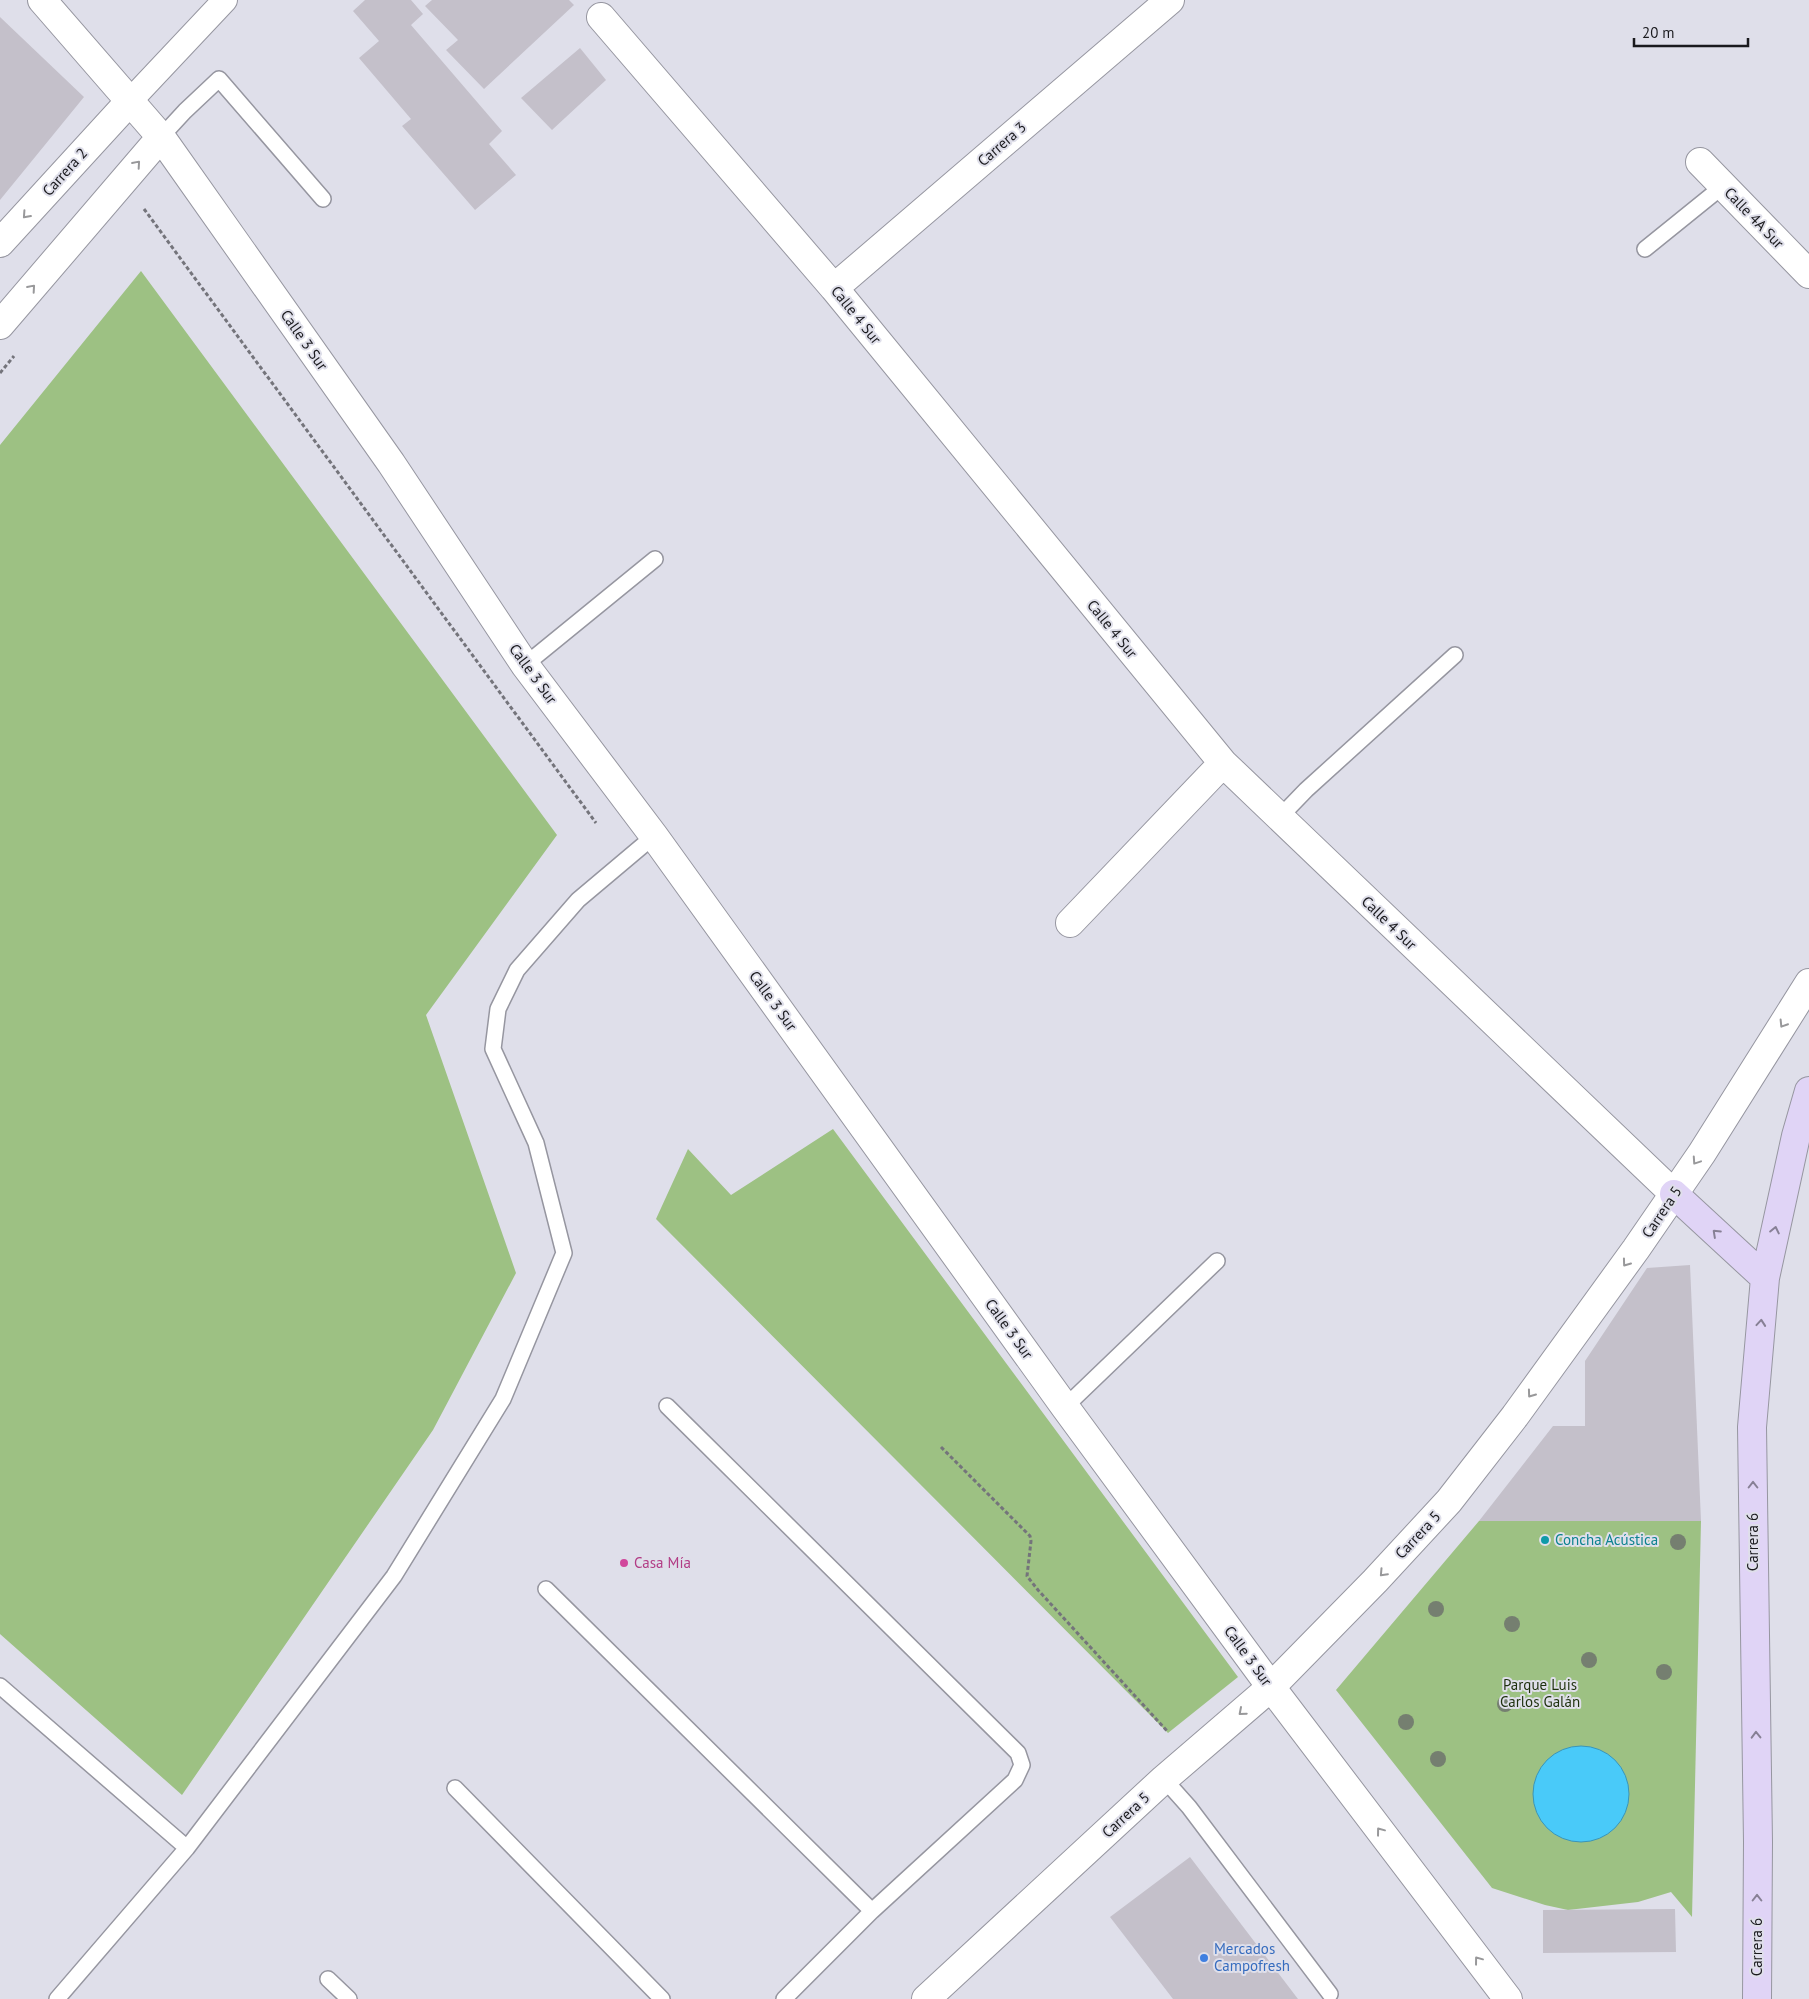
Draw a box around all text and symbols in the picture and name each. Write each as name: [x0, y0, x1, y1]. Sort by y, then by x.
scale bar: [1634, 15, 1748, 47]
text: 20 m: [1642, 23, 1675, 42]
street label: Carrera 3: [973, 117, 1030, 170]
street label: Carrera 2: [38, 144, 91, 200]
one-way arrow: [132, 161, 141, 170]
street label: Calle 4A Sur: [1721, 183, 1788, 252]
one-way arrow: [23, 209, 32, 218]
street label: Calle 4 Sur: [827, 282, 886, 348]
one-way arrow: [26, 284, 35, 293]
street label: Calle 3 Sur: [277, 306, 332, 374]
street label: Calle 4 Sur: [1083, 596, 1142, 662]
street label: Calle 3 Sur: [505, 640, 562, 707]
street label: Calle 4 Sur: [1358, 892, 1421, 954]
street label: Calle 3 Sur: [745, 967, 802, 1034]
one-way arrow: [1780, 1018, 1789, 1028]
one-way arrow: [1693, 1155, 1702, 1165]
street label: Carrera 5: [1637, 1182, 1686, 1241]
one-way arrow: [1769, 1226, 1780, 1235]
one-way arrow: [1713, 1230, 1722, 1239]
one-way arrow: [1623, 1257, 1632, 1267]
street label: Calle 3 Sur: [981, 1295, 1038, 1362]
one-way arrow: [1755, 1319, 1766, 1327]
one-way arrow: [1528, 1388, 1536, 1397]
one-way arrow: [1748, 1481, 1758, 1489]
street label: Carrera 5: [1391, 1507, 1444, 1562]
street label: Carrera 6: [1743, 1513, 1762, 1571]
place label: Concha Acústica: [1555, 1530, 1658, 1549]
marker: Concha Acústica: [1539, 1534, 1551, 1546]
place label: Casa Mía: [634, 1553, 691, 1572]
marker: Casa Mía: [618, 1557, 630, 1569]
one-way arrow: [1380, 1568, 1389, 1577]
street label: Calle 3 Sur: [1220, 1622, 1277, 1689]
park label: Parque Luis Carlos Galán: [1500, 1675, 1580, 1711]
one-way arrow: [1239, 1706, 1248, 1715]
one-way arrow: [1751, 1731, 1761, 1739]
street label: Carrera 5: [1098, 1788, 1153, 1841]
one-way arrow: [1378, 1828, 1386, 1837]
one-way arrow: [1752, 1894, 1762, 1902]
street label: Carrera 6: [1747, 1918, 1766, 1976]
place label: Mercados Campofresh: [1214, 1939, 1290, 1975]
marker: Mercados Campofresh: [1198, 1952, 1210, 1964]
one-way arrow: [1476, 1957, 1484, 1966]

